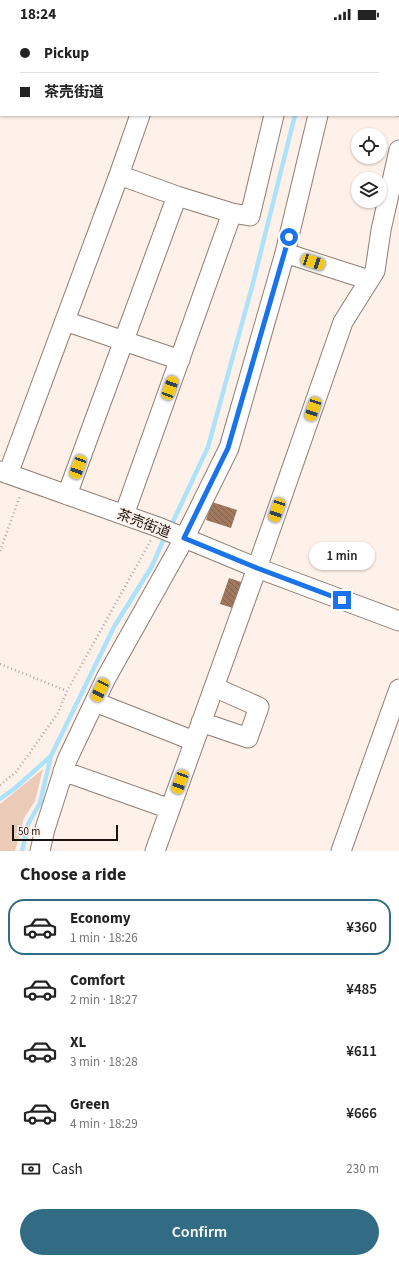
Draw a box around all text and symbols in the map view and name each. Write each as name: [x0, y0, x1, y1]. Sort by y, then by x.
text: 18:24: [20, 4, 56, 25]
text: Pickup: [44, 43, 89, 64]
text: 茶売街道: [44, 82, 104, 103]
map controls: [351, 128, 387, 208]
button: locate: [351, 128, 387, 164]
button: layers: [351, 172, 387, 208]
route start: [280, 228, 298, 246]
car: [300, 253, 326, 271]
car: [160, 375, 180, 401]
car: [303, 396, 323, 422]
car: [68, 454, 88, 480]
car: [267, 497, 287, 523]
street label: 茶売街道: [114, 505, 173, 543]
callout: 1 min: [309, 542, 375, 570]
text: 1 min: [327, 547, 357, 565]
route end: [333, 591, 351, 609]
car: [89, 677, 111, 703]
car: [170, 769, 190, 795]
scale bar: [12, 823, 118, 842]
text: 50 m: [18, 824, 40, 839]
text: Choose a ride: [20, 862, 126, 887]
text: Economy: [70, 908, 131, 929]
icon: car: [22, 909, 58, 945]
text: ¥360: [346, 917, 377, 938]
text: 1 min · 18:26: [70, 929, 138, 947]
text: Comfort: [70, 970, 125, 991]
icon: car: [22, 971, 58, 1007]
text: ¥485: [346, 979, 377, 1000]
text: 2 min · 18:27: [70, 991, 138, 1009]
text: XL: [70, 1032, 86, 1053]
icon: car: [22, 1033, 58, 1069]
text: ¥611: [346, 1041, 377, 1062]
text: 3 min · 18:28: [70, 1053, 138, 1071]
text: Green: [70, 1094, 110, 1115]
icon: car: [22, 1095, 58, 1131]
text: ¥666: [346, 1103, 377, 1124]
text: 4 min · 18:29: [70, 1115, 138, 1133]
icon: cash: [20, 1158, 42, 1180]
text: Cash: [52, 1159, 83, 1180]
text: 230 m: [346, 1160, 379, 1178]
button: Confirm: [20, 1209, 379, 1255]

